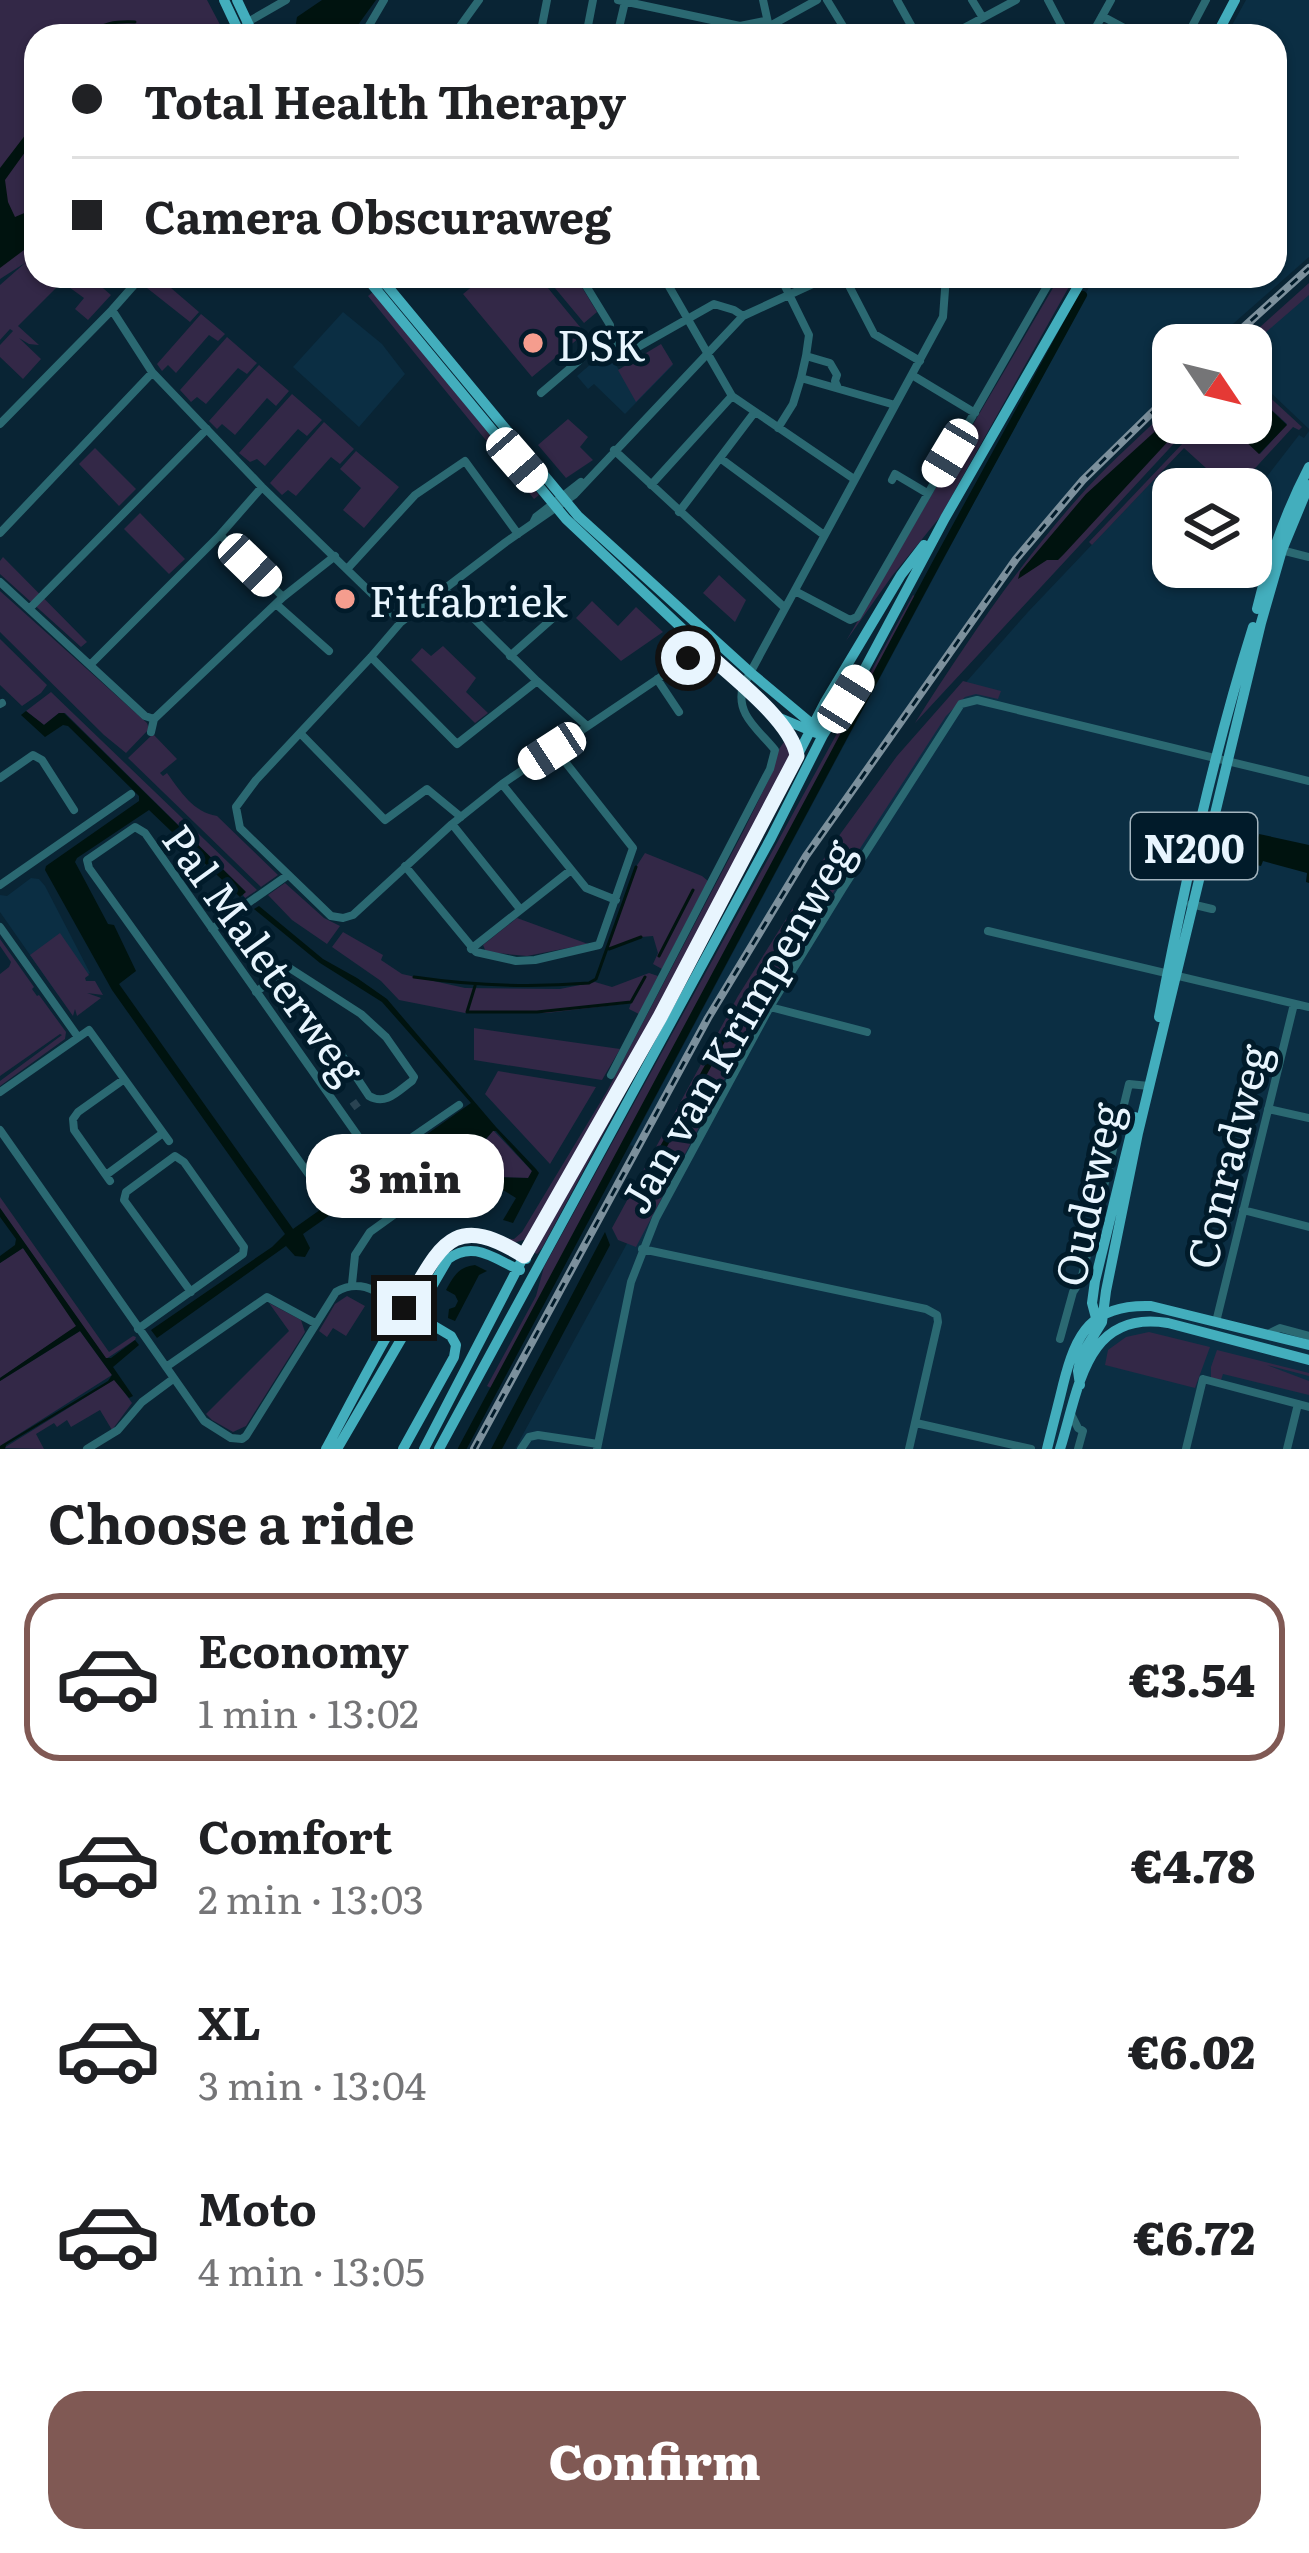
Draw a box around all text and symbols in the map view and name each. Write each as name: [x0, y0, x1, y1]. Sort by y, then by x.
text: Total Health Therapy: [144, 66, 626, 133]
text: Camera Obscuraweg: [144, 181, 612, 248]
place label: DSK: [557, 312, 646, 374]
north arrow: [1152, 324, 1272, 444]
map controls: [1152, 324, 1272, 588]
marker: DSK: [520, 330, 546, 356]
car: [916, 413, 984, 493]
car: [480, 421, 554, 499]
button: layers: [1152, 468, 1272, 588]
car: [212, 527, 288, 603]
place label: Fitfabriek: [369, 568, 568, 630]
marker: Fitfabriek: [332, 586, 358, 612]
route start: [661, 631, 715, 685]
car: [812, 659, 880, 739]
car: [512, 716, 592, 786]
street label: Pal Maleterweg: [149, 810, 381, 1096]
road number: N200: [1131, 813, 1257, 879]
street label: Jan van Krimpenweg: [602, 826, 868, 1224]
street label: Conradweg: [1168, 1037, 1284, 1275]
street label: Oudeweg: [1036, 1096, 1136, 1291]
callout: 3 min: [305, 1134, 503, 1218]
text: 3 min: [349, 1147, 461, 1205]
route end: [377, 1281, 431, 1335]
text: Choose a ride: [48, 1480, 415, 1561]
text: Economy: [198, 1615, 409, 1682]
icon: car: [54, 1623, 162, 1731]
text: €3.54: [1129, 1644, 1255, 1711]
text: 1 min · 13:02: [198, 1682, 419, 1740]
text: Comfort: [198, 1801, 392, 1868]
icon: car: [54, 1809, 162, 1917]
text: €4.78: [1131, 1830, 1255, 1897]
text: 2 min · 13:03: [198, 1868, 424, 1926]
text: XL: [198, 1987, 261, 2054]
icon: car: [54, 1995, 162, 2103]
text: €6.02: [1128, 2016, 1255, 2083]
text: 3 min · 13:04: [198, 2054, 426, 2112]
text: Moto: [198, 2173, 317, 2240]
icon: car: [54, 2181, 162, 2289]
text: €6.72: [1134, 2202, 1255, 2269]
text: 4 min · 13:05: [198, 2240, 425, 2298]
button: Confirm: [48, 2391, 1261, 2529]

